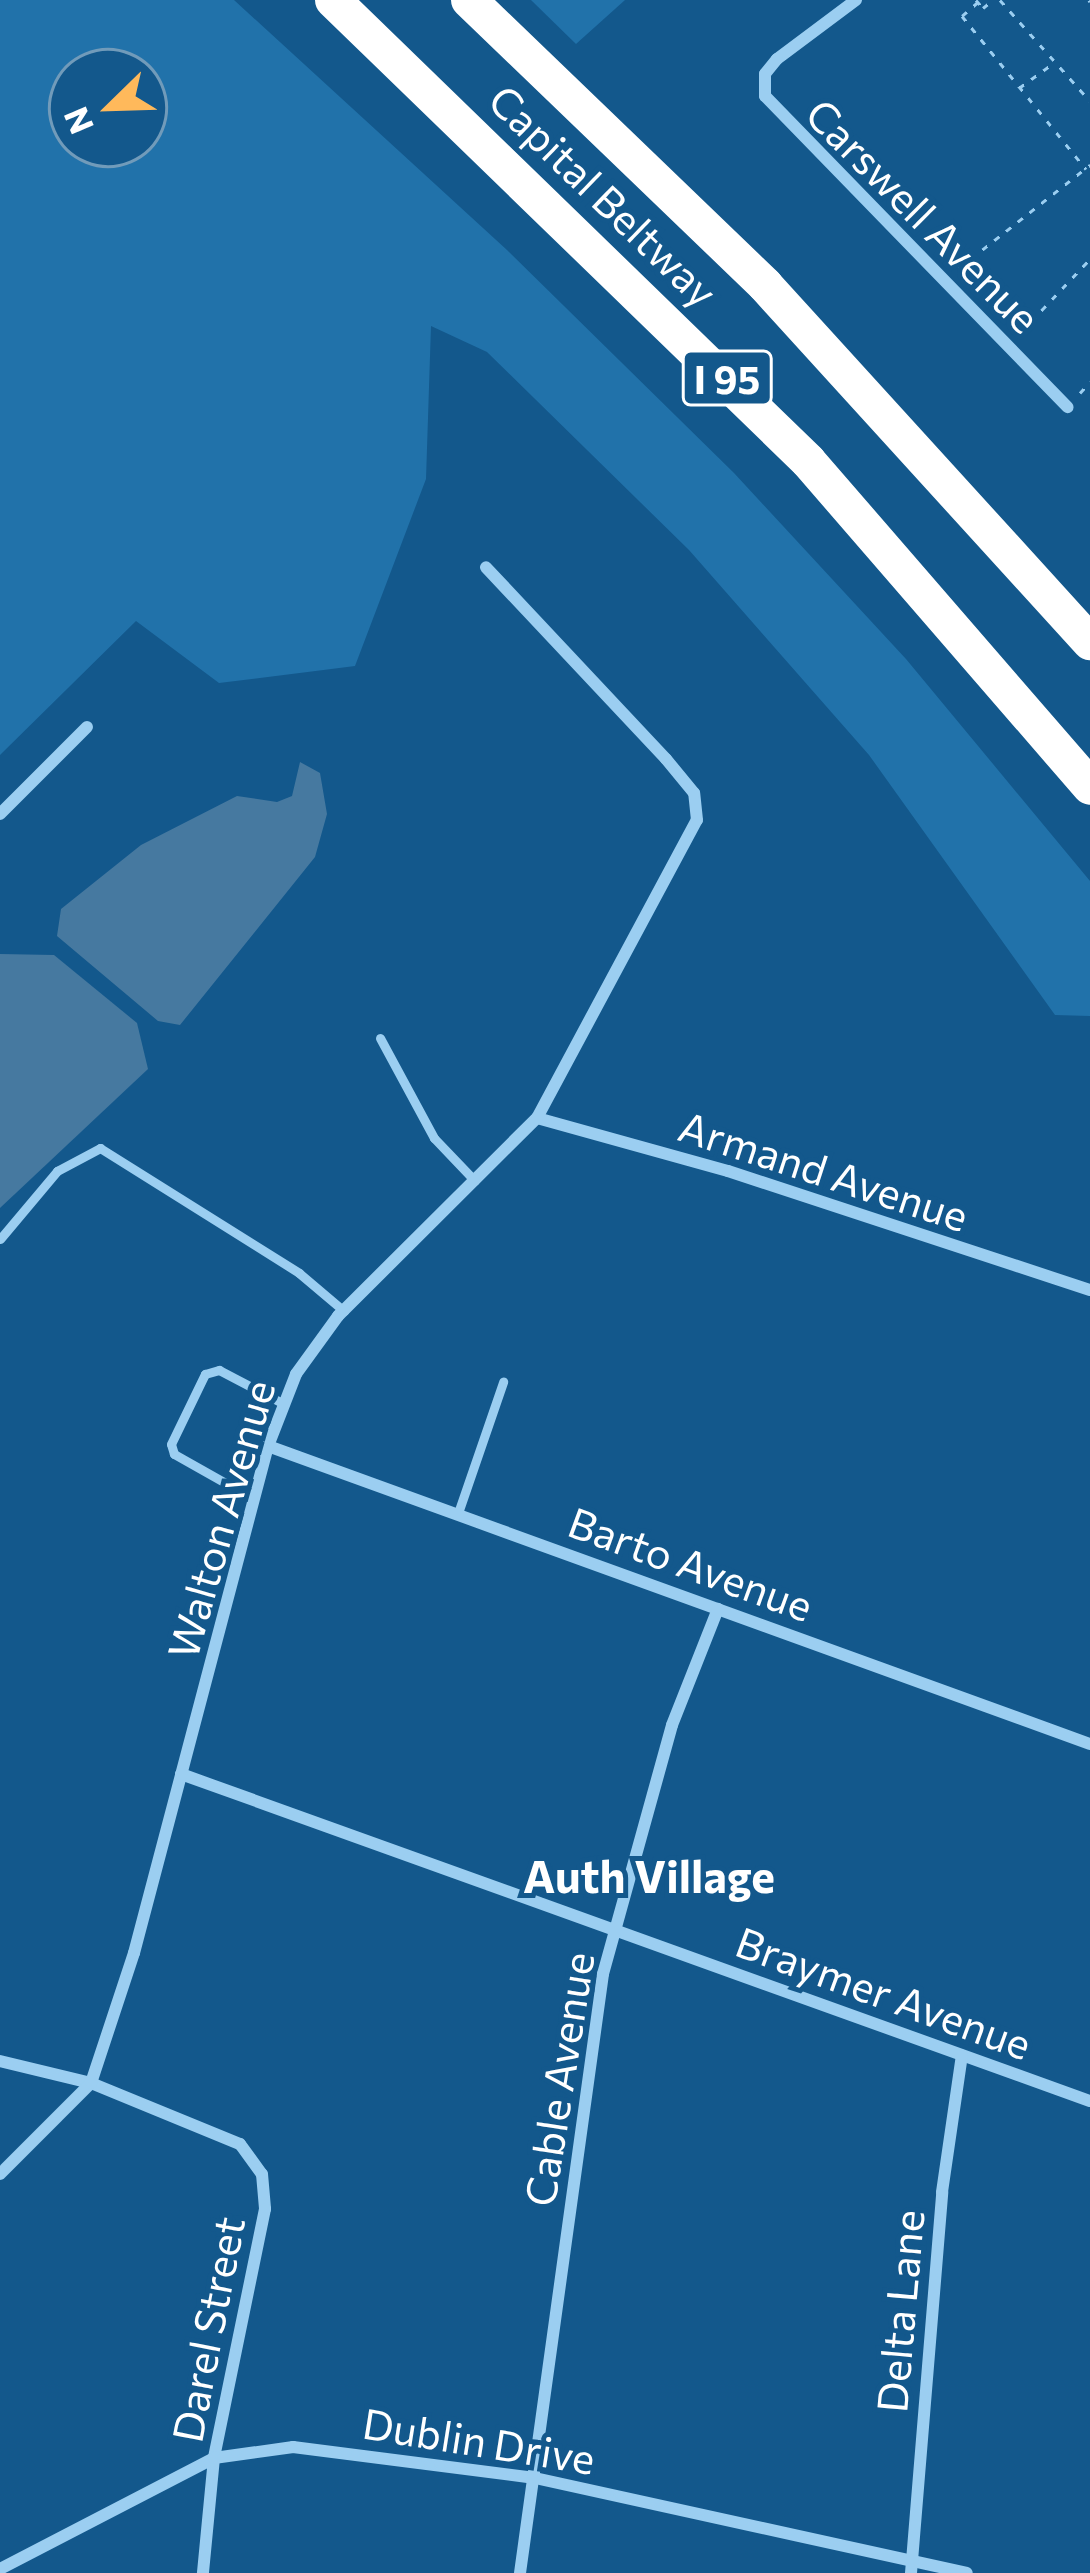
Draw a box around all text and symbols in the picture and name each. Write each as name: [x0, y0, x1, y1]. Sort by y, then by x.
north arrow: [48, 48, 168, 168]
street label: Capital Beltway: [479, 73, 729, 317]
street label: Carswell Avenue: [797, 88, 1051, 342]
text: N: [53, 102, 101, 140]
road number: I 95: [679, 345, 775, 411]
street label: Armand Avenue: [673, 1100, 975, 1240]
street label: Walton Avenue: [156, 1374, 284, 1664]
street label: Barto Avenue: [562, 1496, 820, 1630]
district label: Auth Village: [523, 1848, 775, 1902]
street label: Braymer Avenue: [730, 1915, 1038, 2069]
street label: Cable Avenue: [513, 1948, 603, 2210]
street label: Delta Lane: [865, 2208, 933, 2414]
street label: Darel Street: [160, 2212, 254, 2446]
street label: Dublin Drive: [359, 2397, 599, 2483]

